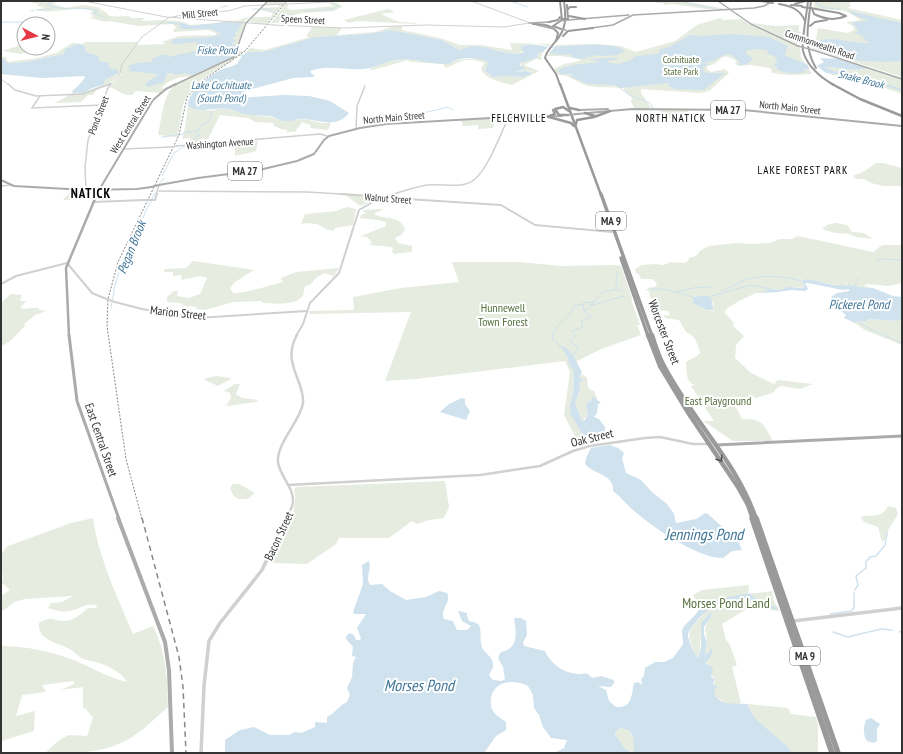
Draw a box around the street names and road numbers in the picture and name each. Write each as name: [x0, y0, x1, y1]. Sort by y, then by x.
street label: Mill Street: [181, 5, 219, 22]
street label: Speen Street: [281, 12, 326, 27]
street label: Commonwealth Road: [783, 26, 856, 62]
street label: West Central Street: [107, 93, 154, 156]
street label: Pond Street: [85, 94, 112, 136]
street label: North Main Street: [759, 98, 822, 117]
road number: MA 27: [711, 101, 745, 119]
street label: North Main Street: [363, 108, 426, 127]
street label: Washington Avenue: [186, 135, 254, 152]
road number: MA 27: [228, 162, 262, 180]
street label: Walnut Street: [364, 190, 412, 207]
road number: MA 9: [596, 212, 626, 230]
street label: Worcester Street: [645, 297, 684, 367]
street label: Marion Street: [149, 302, 207, 323]
street label: East Central Street: [82, 401, 121, 479]
street label: Oak Street: [569, 425, 615, 450]
street label: Bacon Street: [261, 508, 297, 563]
road number: MA 9: [790, 647, 820, 665]

